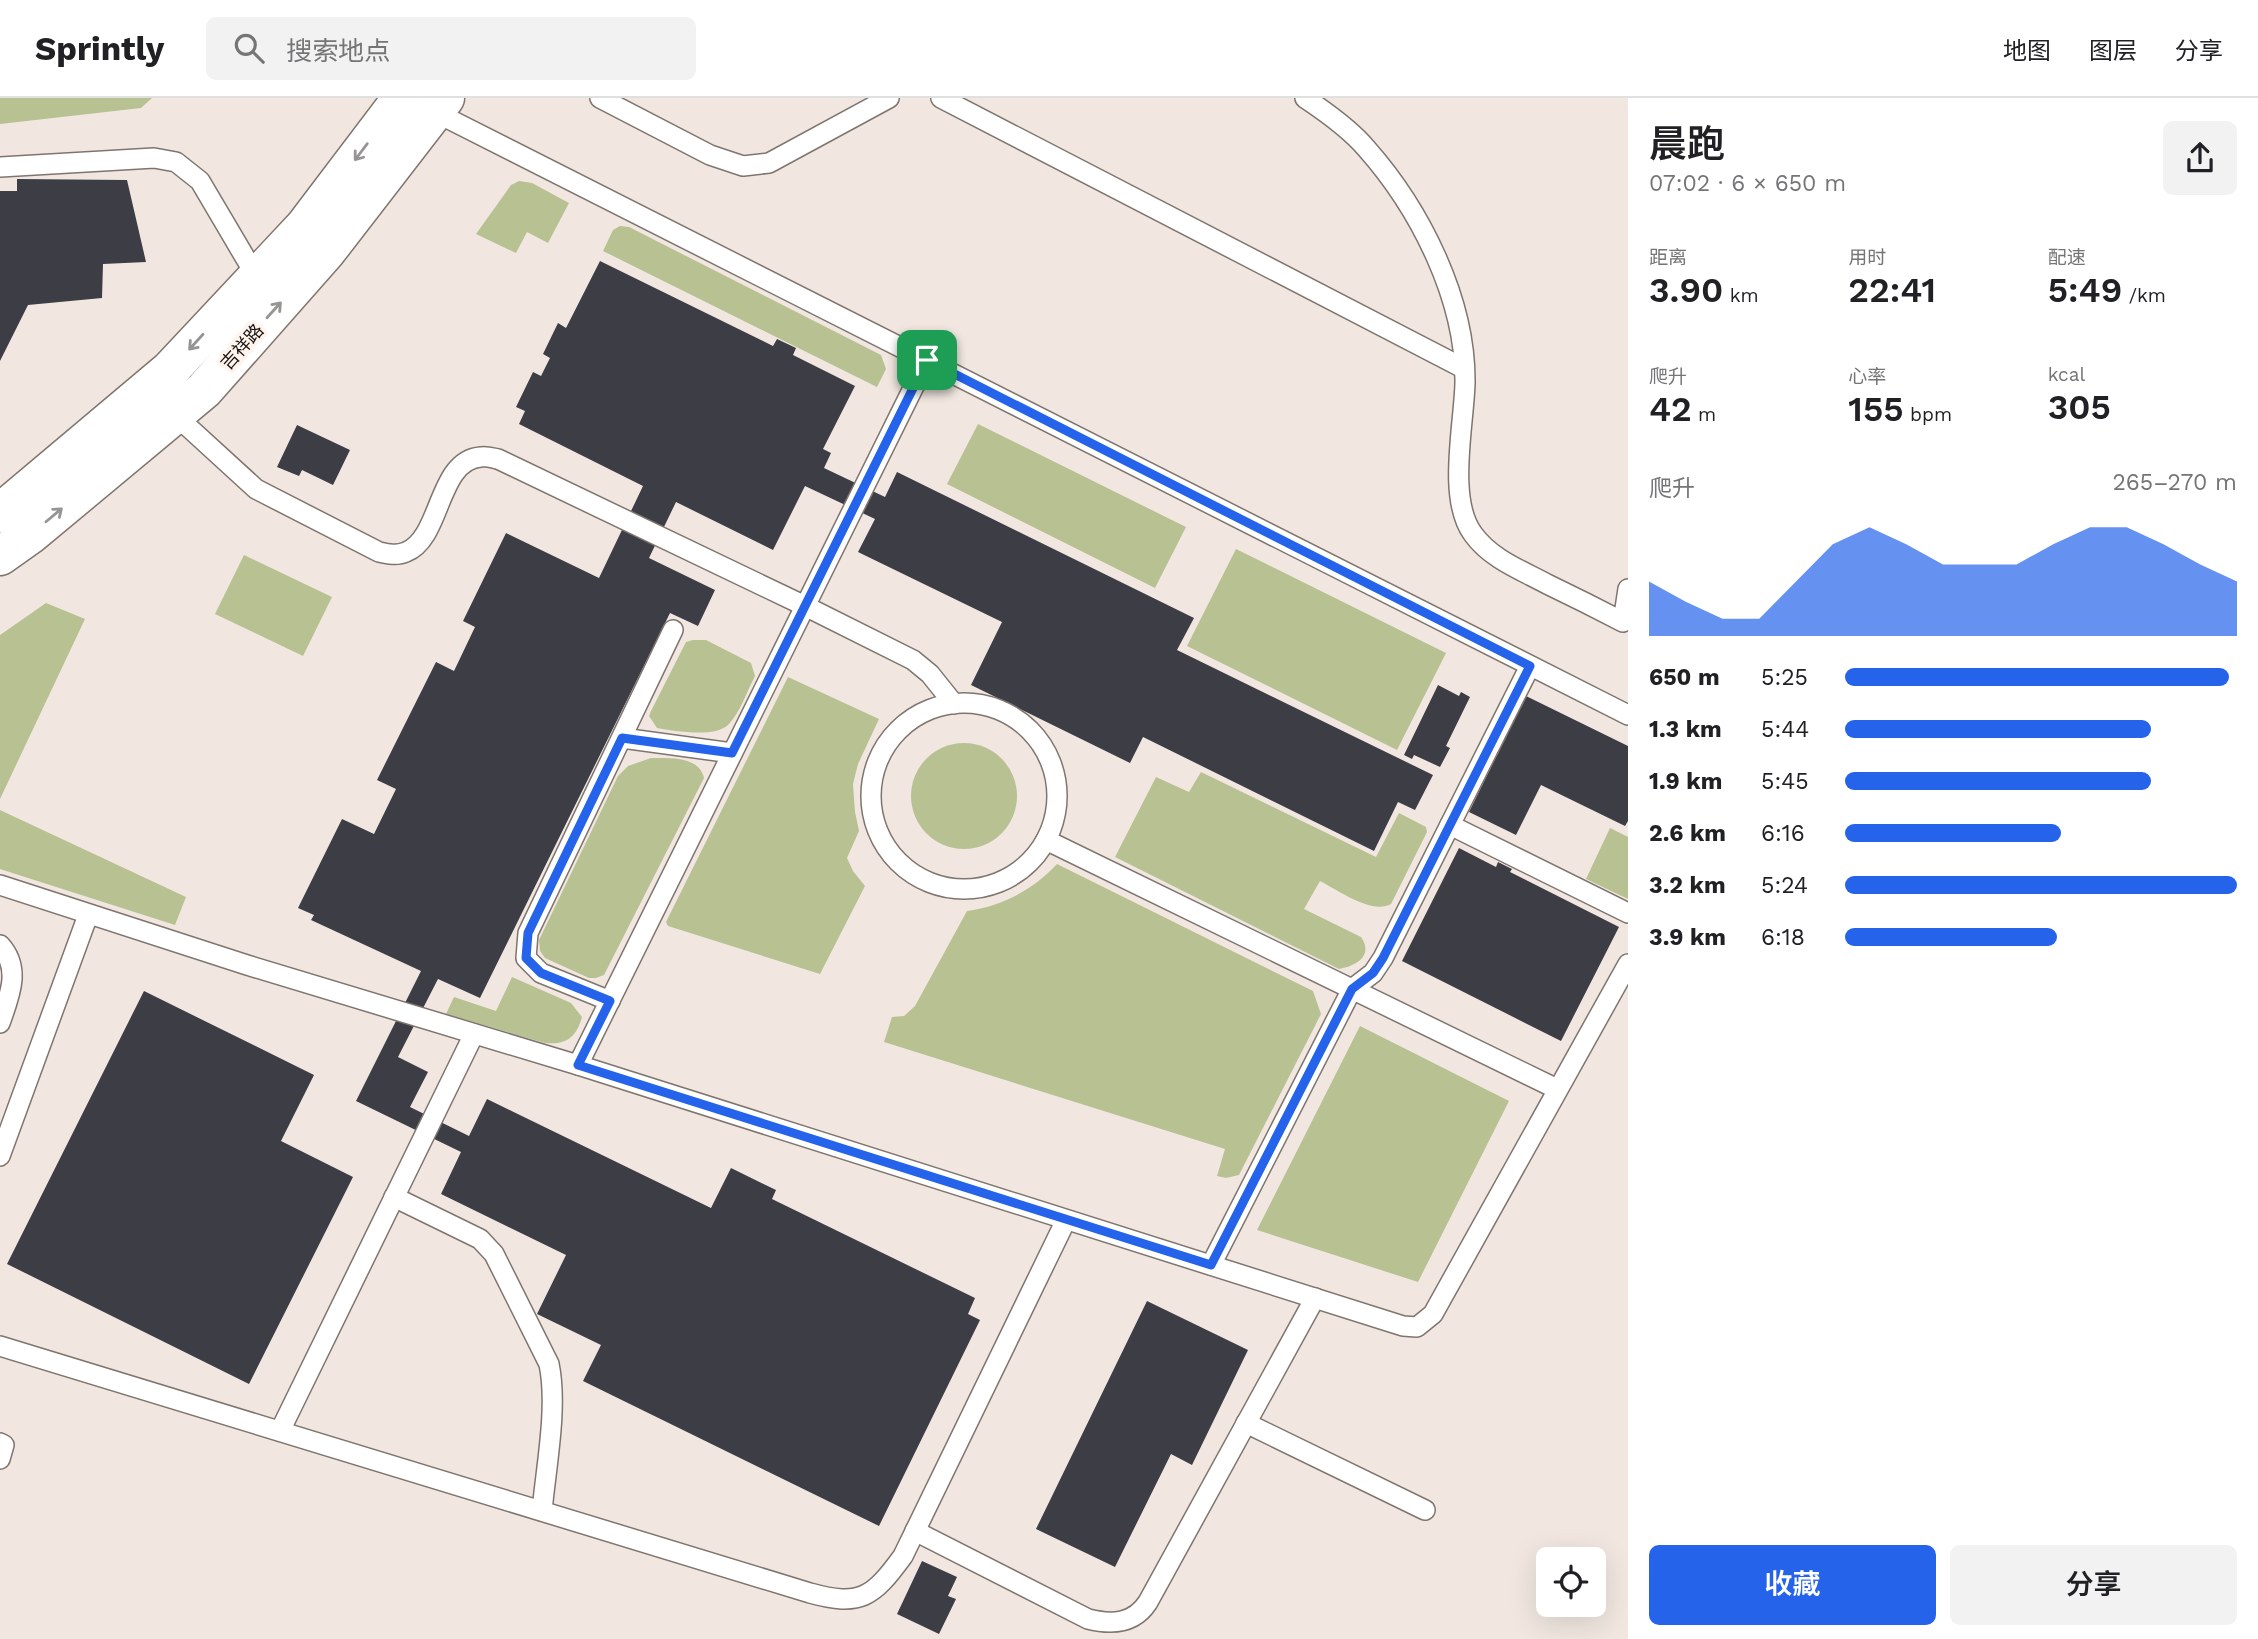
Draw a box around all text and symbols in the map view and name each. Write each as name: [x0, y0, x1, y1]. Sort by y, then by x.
search box: [206, 17, 696, 80]
text: Sprintly: [35, 29, 164, 68]
icon: search: [230, 29, 268, 67]
text: 搜索地点: [286, 36, 390, 66]
text: 地图: [2003, 37, 2051, 65]
text: 图层: [2089, 37, 2137, 65]
text: 分享: [2175, 37, 2223, 65]
button: share: [2163, 121, 2237, 195]
text: 晨跑: [1649, 122, 1725, 166]
one-way arrow: [353, 143, 368, 161]
text: 07:02 · 6 × 650 m: [1649, 170, 1846, 197]
text: 距离: [1649, 246, 1687, 269]
text: 用时: [1848, 246, 1886, 269]
text: 配速: [2048, 246, 2086, 269]
text: 3.90: [1649, 269, 1723, 311]
text: 22:41: [1848, 269, 1936, 311]
text: 5:49: [2048, 269, 2122, 311]
text: km: [1723, 284, 1759, 307]
text: /km: [2122, 284, 2166, 307]
one-way arrow: [266, 302, 282, 320]
street label: 吉祥路: [216, 320, 267, 374]
pin: [897, 330, 957, 390]
one-way arrow: [187, 333, 204, 350]
icon: arrive: [908, 341, 946, 379]
text: kcal: [2048, 363, 2085, 386]
text: 爬升: [1649, 365, 1687, 388]
text: 心率: [1848, 365, 1886, 388]
text: 305: [2048, 386, 2111, 428]
text: 42: [1649, 388, 1692, 430]
text: 155: [1848, 388, 1904, 430]
text: m: [1692, 403, 1716, 426]
text: bpm: [1904, 403, 1952, 426]
text: 265–270 m: [2112, 469, 2237, 496]
text: 爬升: [1649, 475, 1695, 502]
one-way arrow: [45, 507, 63, 523]
text: 650 m: [1649, 664, 1720, 691]
text: 5:25: [1761, 664, 1808, 691]
text: 1.3 km: [1649, 716, 1722, 743]
text: 5:44: [1761, 716, 1809, 743]
text: 1.9 km: [1649, 768, 1722, 795]
text: 5:45: [1761, 768, 1809, 795]
text: 2.6 km: [1649, 820, 1726, 847]
text: 6:16: [1761, 820, 1805, 847]
text: 3.2 km: [1649, 872, 1726, 899]
text: 5:24: [1761, 872, 1808, 899]
text: 3.9 km: [1649, 924, 1726, 951]
text: 6:18: [1761, 924, 1805, 951]
button: 收藏: [1649, 1545, 1936, 1625]
button: 分享: [1950, 1545, 2237, 1625]
map controls: [1536, 1547, 1606, 1617]
button: locate: [1536, 1547, 1606, 1617]

